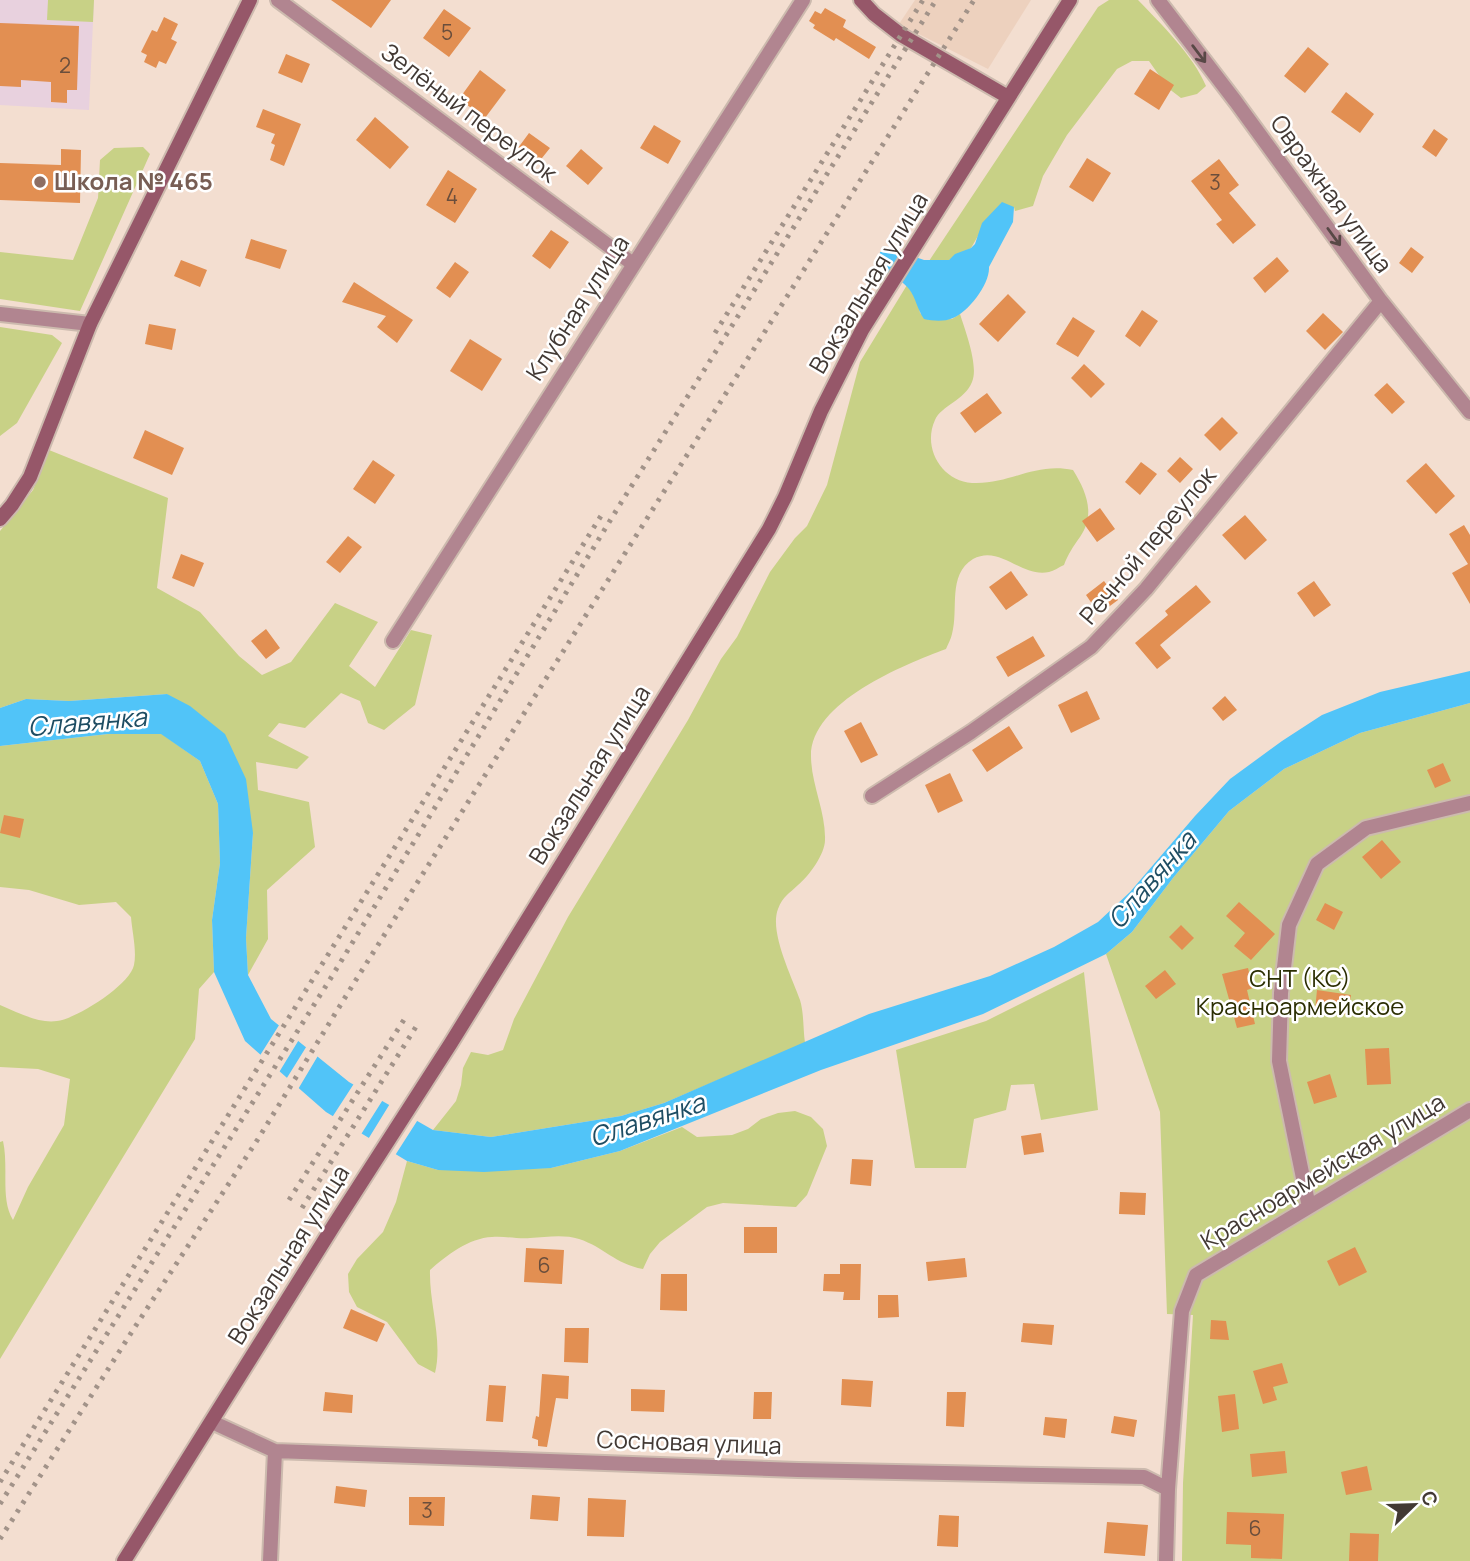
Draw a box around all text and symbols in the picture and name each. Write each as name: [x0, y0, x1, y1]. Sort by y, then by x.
house number: 5: [441, 18, 453, 46]
street label: Зелёный переулок: [375, 35, 566, 190]
one-way arrow: [1192, 44, 1207, 63]
house number: 2: [59, 51, 71, 79]
street label: Овражная улица: [1264, 107, 1401, 279]
place label: Школа № 465: [54, 164, 213, 197]
house number: 3: [1209, 168, 1221, 196]
marker: Школа № 465: [32, 174, 48, 190]
house number: 4: [446, 182, 458, 210]
street label: Вокзальная улица: [801, 185, 935, 379]
one-way arrow: [1327, 227, 1341, 246]
street label: Клубная улица: [517, 228, 636, 386]
street label: Речной переулок: [1071, 458, 1223, 631]
street label: Вокзальная улица: [520, 678, 657, 870]
water label: Славянка: [26, 698, 149, 744]
water label: Славянка: [1099, 821, 1205, 936]
park label: СНТ (КС) Красноармейское: [1196, 961, 1404, 1022]
water label: Славянка: [585, 1083, 710, 1155]
street label: Красноармейская улица: [1194, 1085, 1451, 1257]
street label: Вокзальная улица: [219, 1158, 356, 1350]
house number: 6: [537, 1251, 551, 1279]
street label: Сосновая улица: [596, 1422, 782, 1461]
north arrow: [1379, 1470, 1449, 1540]
text: С: [1415, 1487, 1444, 1510]
house number: 3: [421, 1496, 433, 1524]
house number: 6: [1248, 1514, 1262, 1542]

